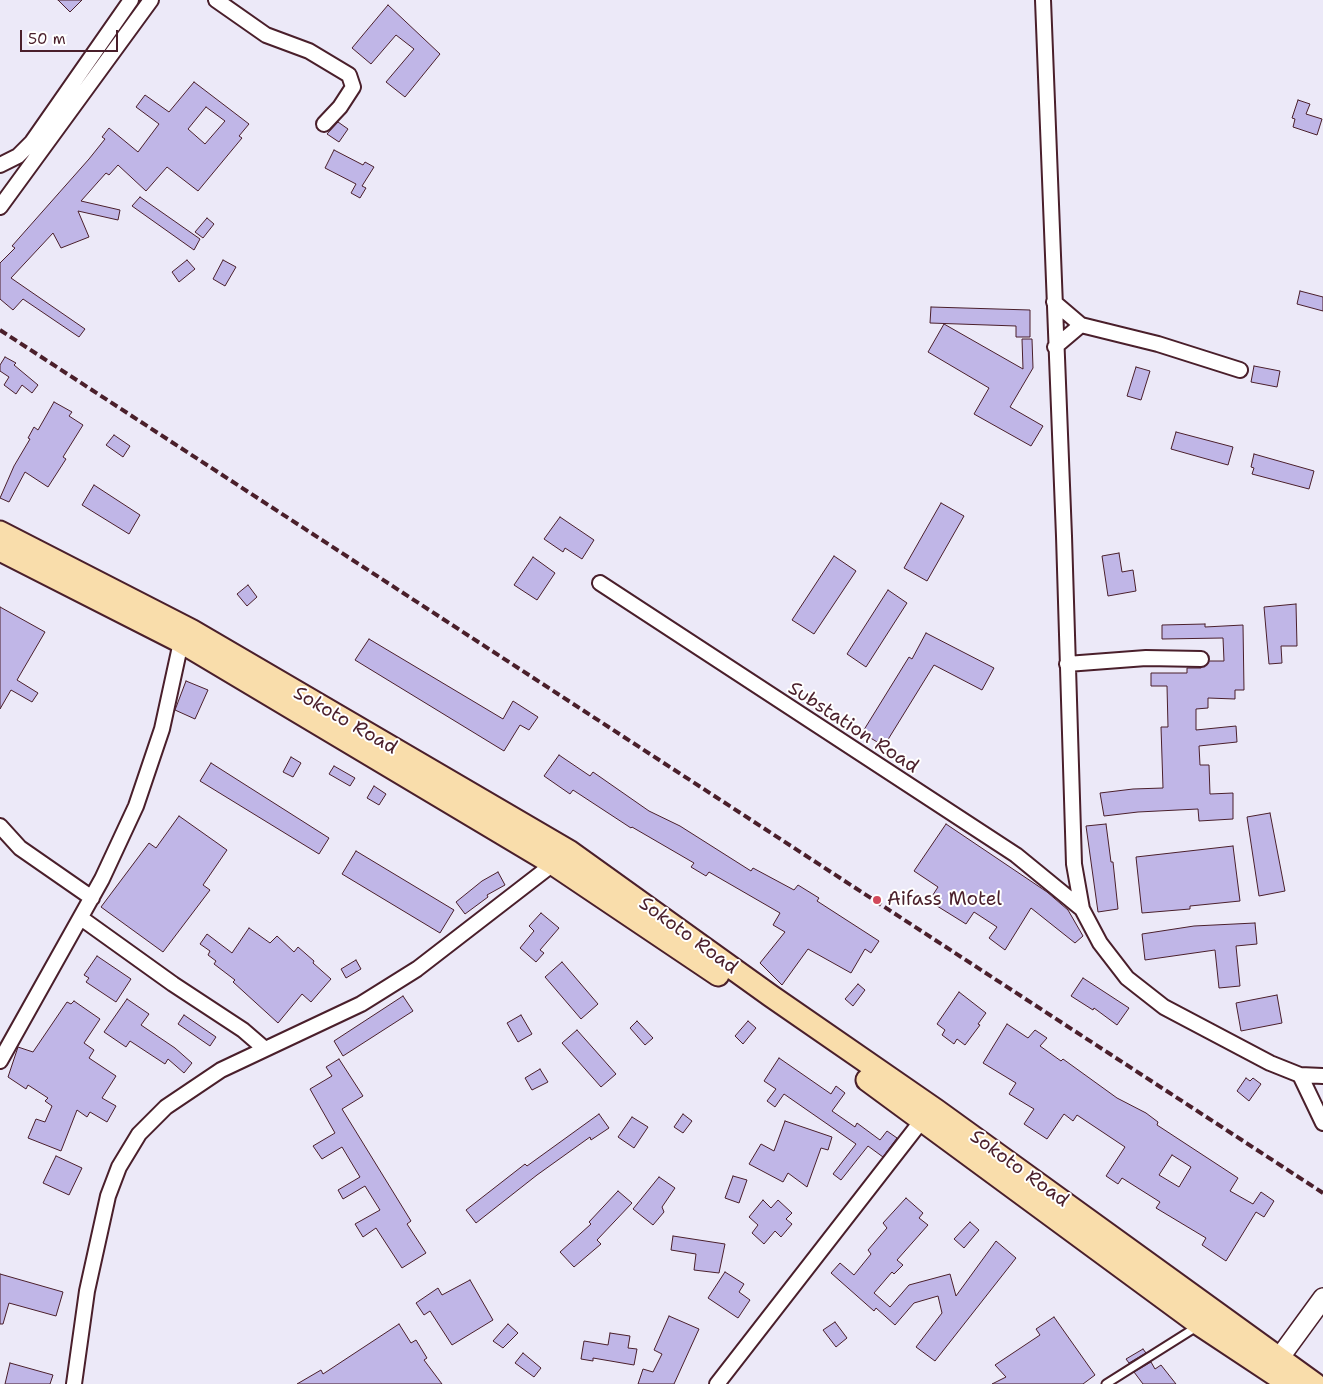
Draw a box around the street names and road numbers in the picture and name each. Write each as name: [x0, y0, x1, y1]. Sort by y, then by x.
street label: Substation Road: [784, 677, 922, 779]
street label: Sokoto Road: [289, 682, 401, 760]
street label: Sokoto Road: [634, 893, 742, 979]
street label: Sokoto Road: [965, 1126, 1073, 1212]

